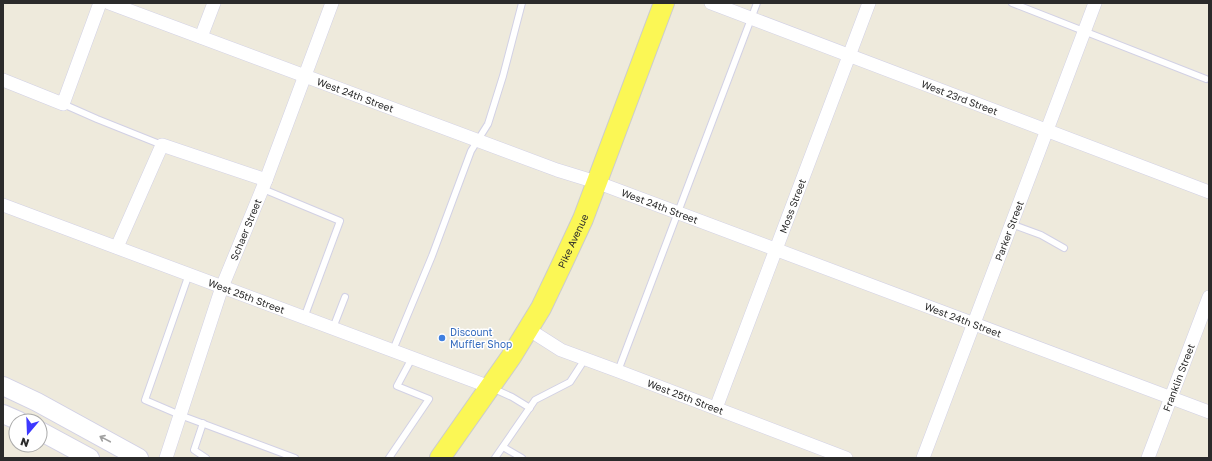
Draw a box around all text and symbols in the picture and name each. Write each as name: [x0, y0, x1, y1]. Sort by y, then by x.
street label: West 24th Street: [315, 75, 396, 115]
street label: West 23rd Street: [920, 77, 1000, 117]
street label: Moss Street: [777, 177, 808, 235]
street label: West 24th Street: [620, 186, 700, 226]
street label: Schaer Street: [228, 197, 264, 262]
street label: Parker Street: [992, 199, 1026, 262]
street label: Pike Avenue: [555, 212, 590, 270]
street label: West 25th Street: [207, 276, 286, 316]
street label: West 24th Street: [923, 300, 1003, 340]
place label: Discount Muffler Shop: [450, 326, 512, 350]
marker: Discount Muffler Shop: [437, 333, 447, 343]
street label: Franklin Street: [1160, 342, 1197, 413]
street label: West 25th Street: [646, 377, 725, 417]
north arrow: [8, 413, 48, 453]
text: N: [19, 435, 31, 450]
one-way arrow: [99, 435, 111, 442]

